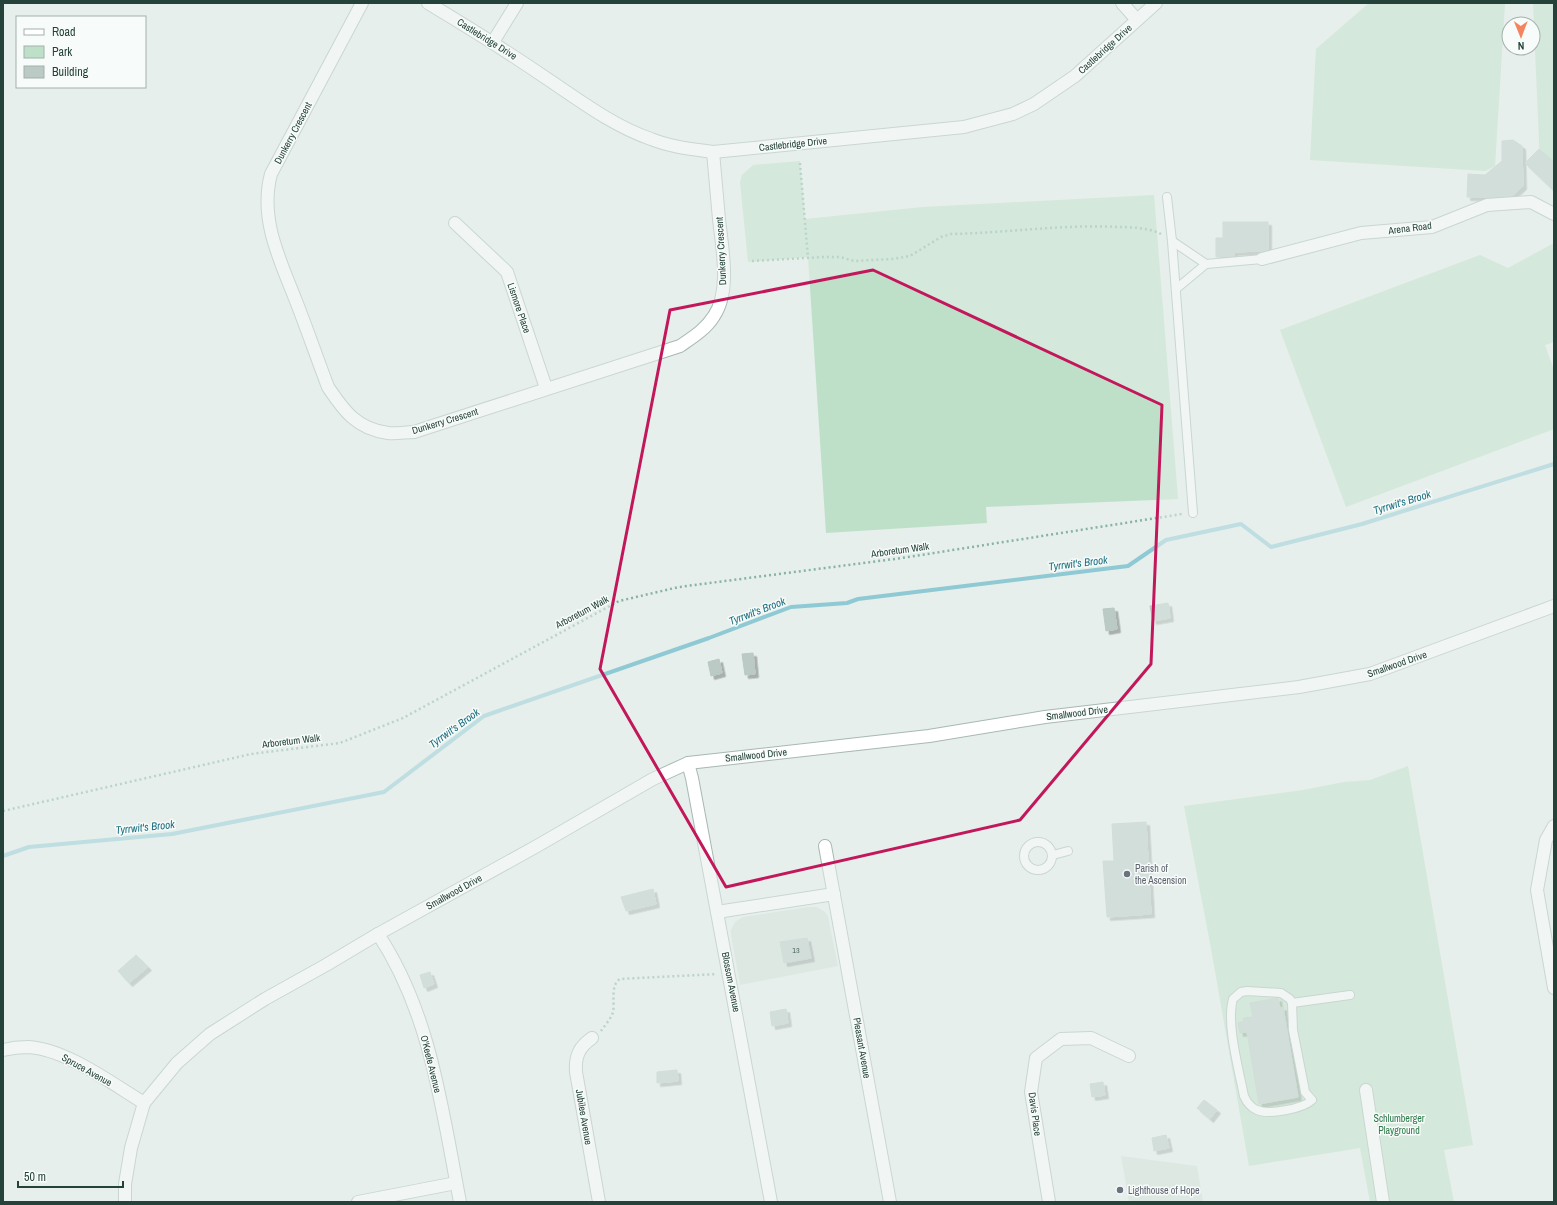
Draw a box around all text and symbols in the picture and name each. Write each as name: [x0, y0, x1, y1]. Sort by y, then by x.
street label: Castlebridge Drive: [455, 15, 520, 63]
legend: [16, 16, 146, 88]
north arrow: [1501, 16, 1541, 56]
street label: Castlebridge Drive: [1075, 21, 1135, 77]
text: Road: [52, 24, 76, 40]
text: N: [1518, 39, 1525, 53]
text: Park: [52, 44, 72, 60]
text: Building: [52, 64, 89, 80]
street label: Dunkerry Crescent: [271, 99, 315, 166]
street label: Castlebridge Drive: [758, 134, 828, 154]
street label: Dunkerry Crescent: [713, 216, 729, 285]
street label: Arena Road: [1386, 219, 1433, 237]
street label: Lismore Place: [504, 281, 534, 335]
street label: Dunkerry Crescent: [410, 405, 480, 437]
water label: Tyrrwit's Brook: [1372, 487, 1433, 517]
street label: Arboretum Walk: [869, 539, 931, 561]
water label: Tyrrwit's Brook: [1048, 552, 1109, 574]
street label: Arboretum Walk: [552, 592, 612, 632]
water label: Tyrrwit's Brook: [727, 594, 788, 628]
street label: Smallwood Drive: [1366, 648, 1429, 680]
street label: Smallwood Drive: [1045, 703, 1109, 723]
water label: Tyrrwit's Brook: [426, 705, 482, 751]
street label: Arboretum Walk: [260, 731, 322, 751]
street label: Smallwood Drive: [724, 745, 788, 765]
water label: Tyrrwit's Brook: [115, 817, 176, 837]
place label: Parish of the Ascension: [1135, 862, 1187, 887]
marker: Parish of the Ascension: [1122, 869, 1132, 879]
street label: Smallwood Drive: [424, 871, 485, 913]
house number: 13: [792, 945, 800, 955]
street label: Blossom Avenue: [719, 951, 743, 1014]
street label: Pleasant Avenue: [850, 1017, 874, 1080]
street label: O'Keefe Avenue: [418, 1034, 445, 1095]
street label: Spruce Avenue: [60, 1051, 115, 1089]
street label: Jubilee Avenue: [573, 1088, 595, 1146]
street label: Davis Place: [1026, 1091, 1045, 1137]
park label: Schlumberger Playground: [1373, 1112, 1425, 1137]
scale bar: [18, 1163, 123, 1189]
text: 50 m: [24, 1169, 46, 1185]
place label: Lighthouse of Hope: [1128, 1184, 1200, 1197]
marker: Lighthouse of Hope: [1115, 1185, 1125, 1195]

